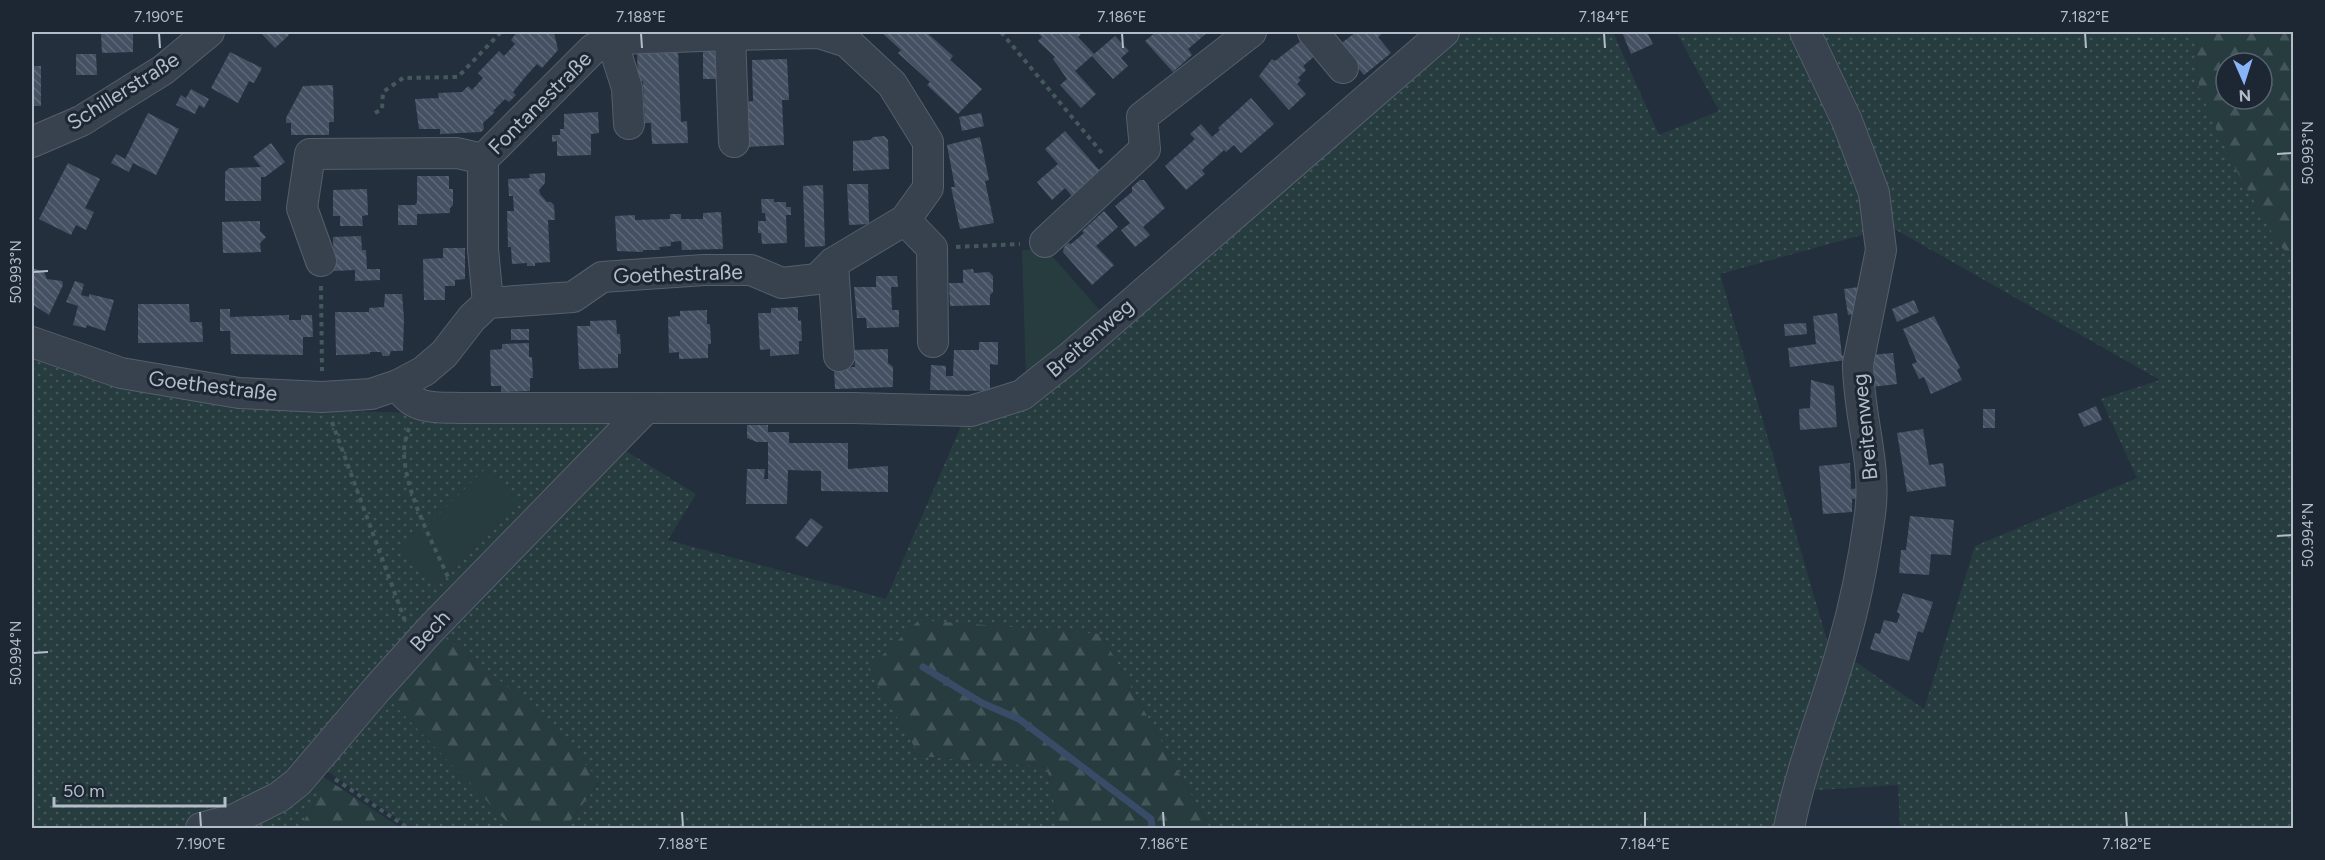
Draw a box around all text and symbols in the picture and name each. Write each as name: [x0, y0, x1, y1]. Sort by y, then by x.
text: 7.190°E: [134, 8, 184, 26]
text: 7.188°E: [616, 8, 666, 26]
text: 7.186°E: [1097, 8, 1147, 26]
text: 7.184°E: [1579, 8, 1629, 26]
text: 7.182°E: [2060, 8, 2110, 26]
street label: Schillerstraße: [62, 46, 183, 135]
street label: Fontanestraße: [483, 46, 597, 160]
north arrow: [2214, 51, 2274, 111]
text: N: [2238, 86, 2251, 105]
text: 50.993°N: [2299, 121, 2317, 185]
text: 50.993°N: [7, 240, 25, 304]
street label: Goethestraße: [613, 259, 743, 288]
street label: Breitenweg: [1041, 293, 1138, 382]
street label: Goethestraße: [147, 365, 279, 406]
street label: Breitenweg: [1846, 372, 1883, 482]
text: 50.994°N: [2299, 503, 2317, 567]
street label: Bech: [404, 605, 455, 657]
text: 50.994°N: [7, 621, 25, 685]
scale bar: [54, 770, 225, 808]
text: 50 m: [63, 780, 105, 802]
text: 7.190°E: [176, 835, 226, 853]
text: 7.188°E: [658, 835, 708, 853]
text: 7.186°E: [1139, 835, 1189, 853]
text: 7.184°E: [1620, 835, 1670, 853]
text: 7.182°E: [2102, 835, 2152, 853]

